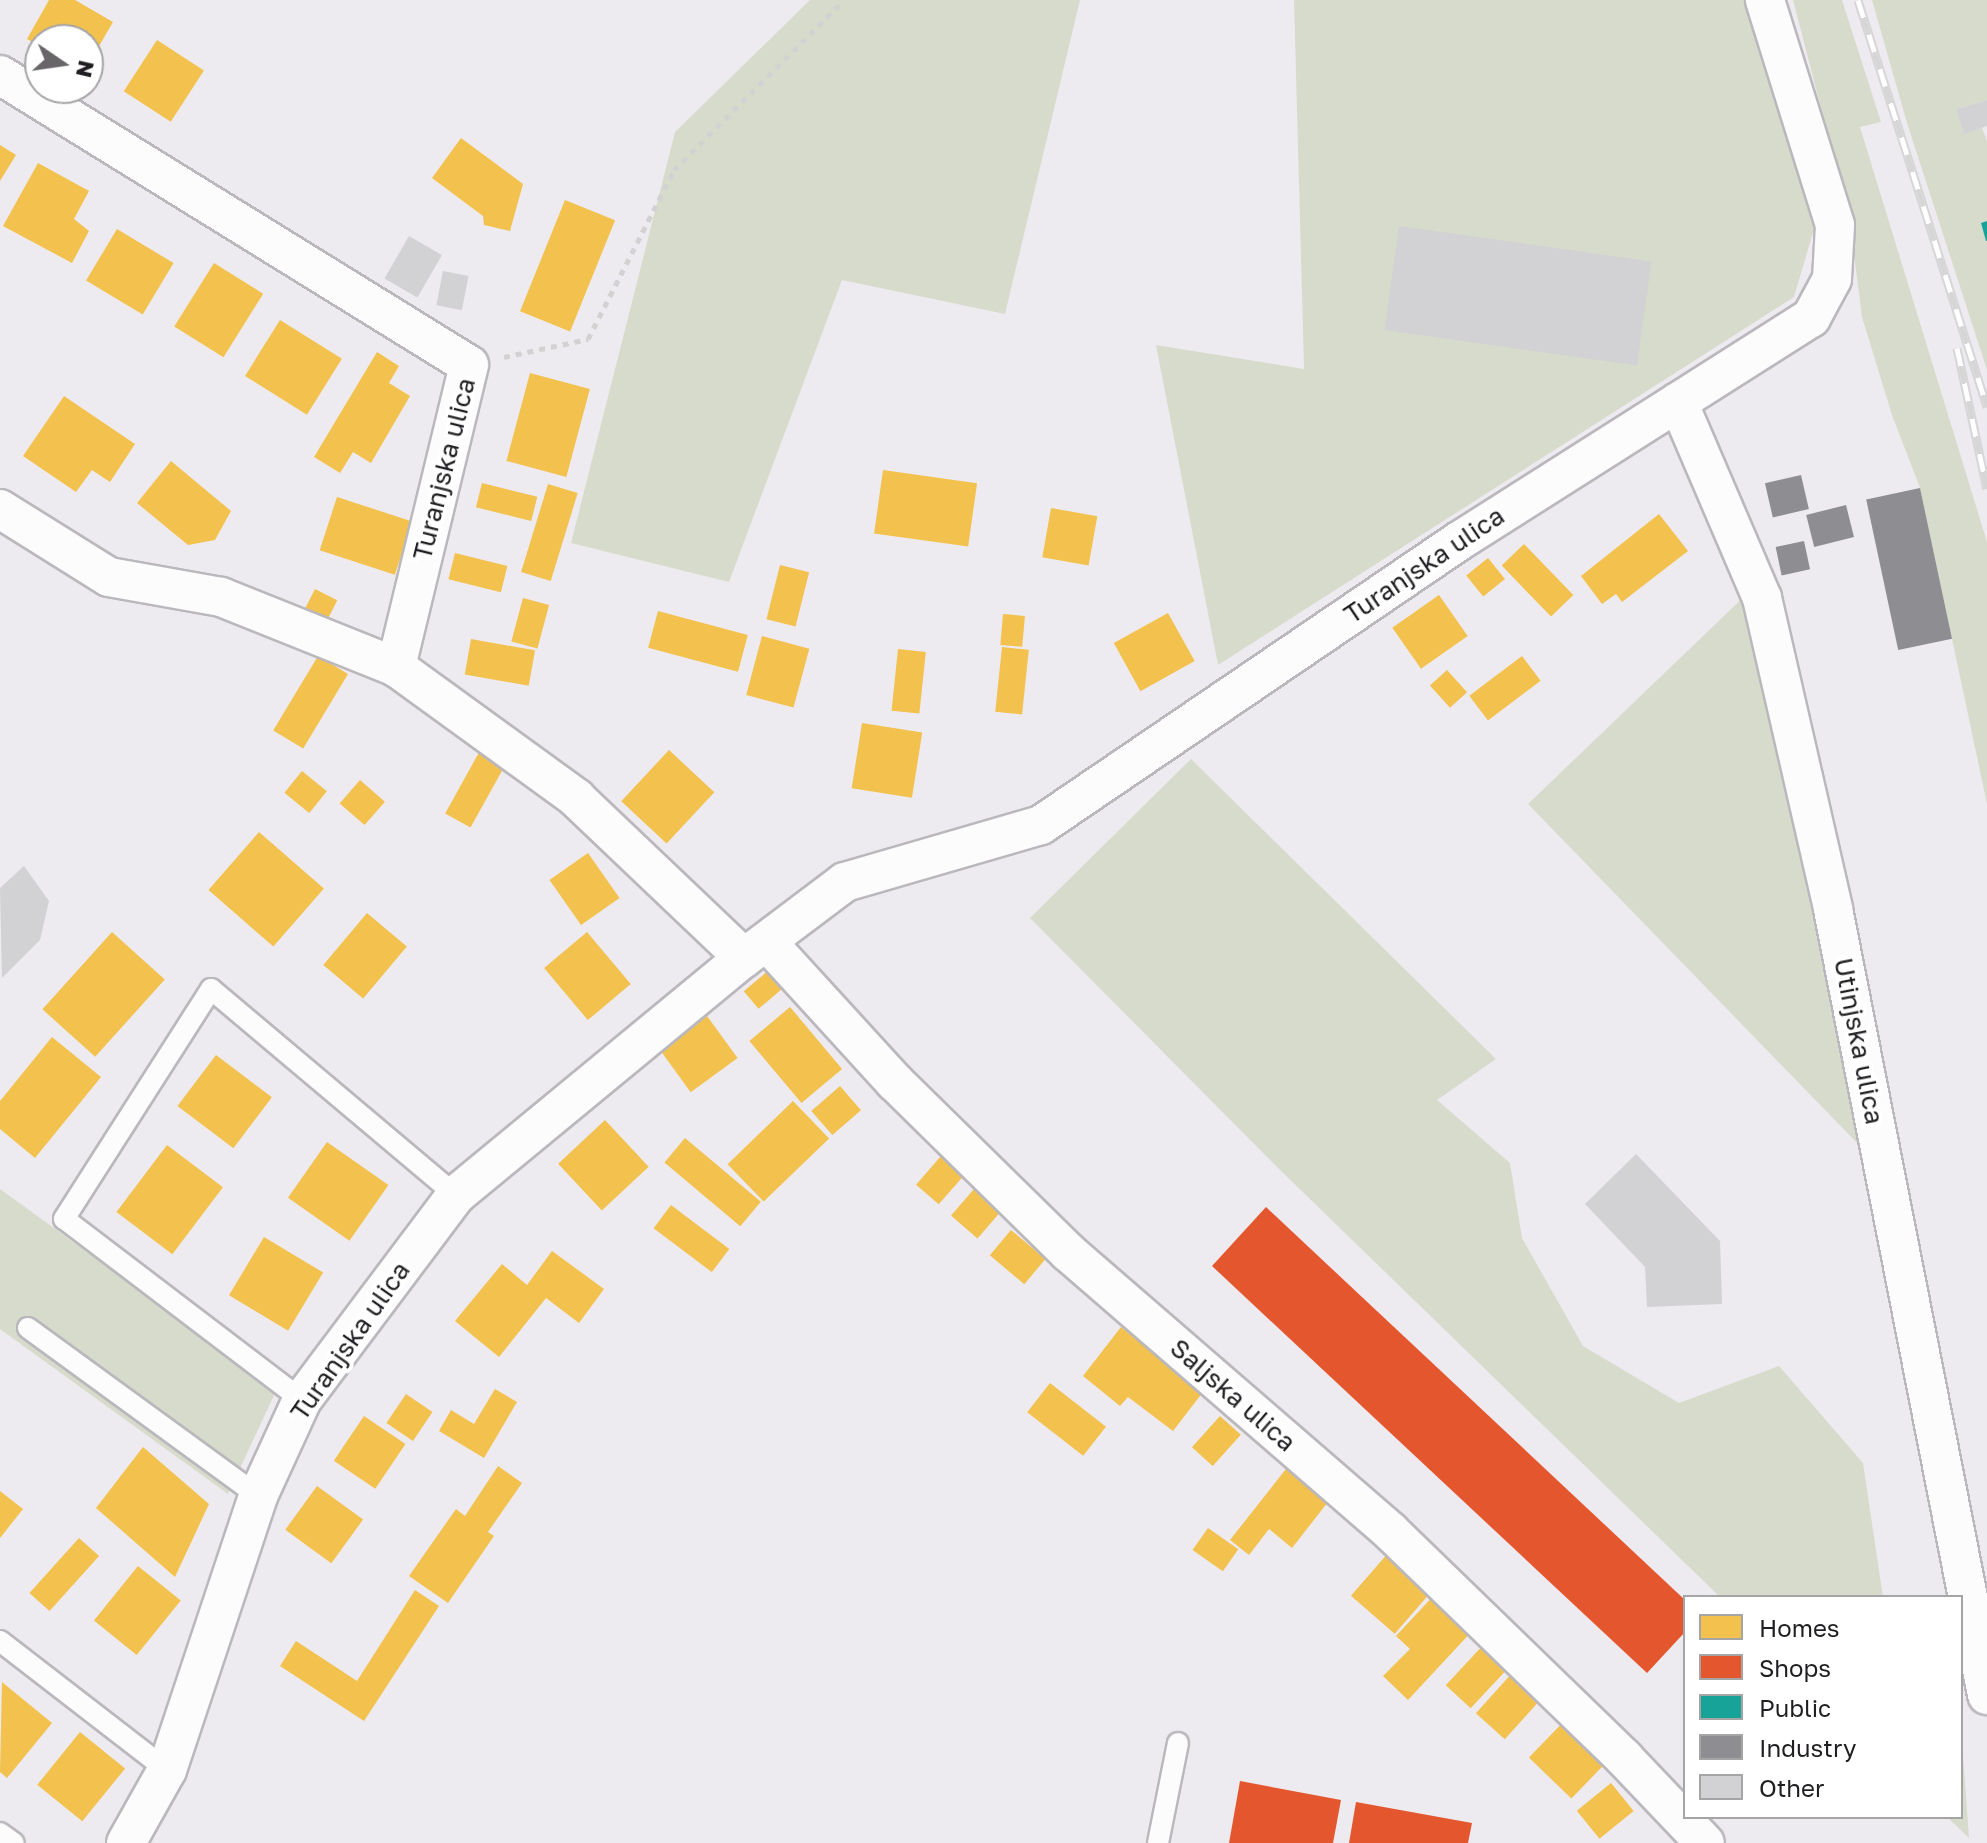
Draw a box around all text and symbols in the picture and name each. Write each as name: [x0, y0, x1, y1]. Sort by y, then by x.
north arrow: [24, 24, 104, 104]
text: N: [71, 58, 101, 80]
street label: Turanjska ulica: [406, 375, 482, 563]
street label: Turanjska ulica: [1338, 500, 1510, 630]
street label: Utinjska ulica: [1828, 955, 1890, 1127]
street label: Turanjska ulica: [284, 1256, 416, 1426]
street label: Saljska ulica: [1164, 1332, 1302, 1458]
legend: [1683, 1595, 1963, 1819]
text: Homes: [1759, 1613, 1840, 1642]
text: Shops: [1759, 1653, 1831, 1682]
text: Public: [1759, 1693, 1831, 1722]
text: Industry: [1759, 1733, 1856, 1762]
text: Other: [1759, 1773, 1824, 1802]

